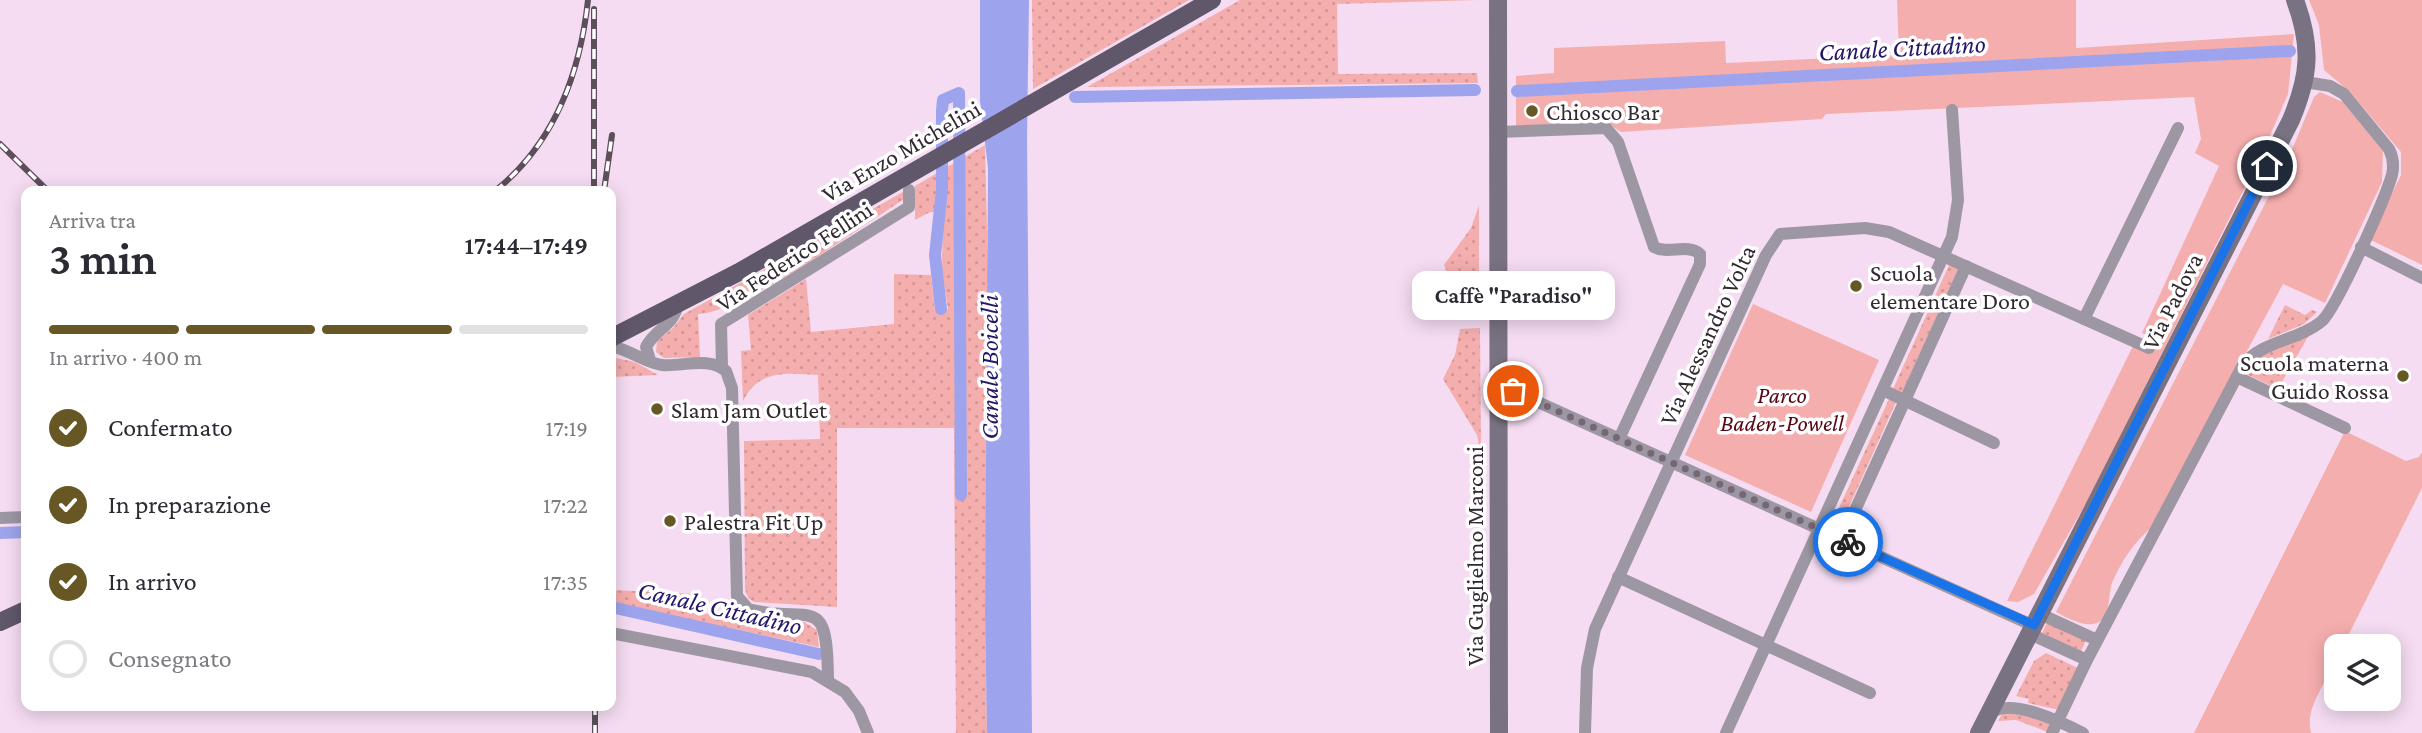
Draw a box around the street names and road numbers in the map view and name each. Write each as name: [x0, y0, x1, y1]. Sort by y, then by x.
street label: Via Enzo Michelini: [817, 95, 985, 207]
street label: Via Federico Fellini: [711, 195, 877, 317]
street label: Via Alessandro Volta: [1653, 241, 1761, 429]
street label: Via Padova: [2136, 248, 2208, 354]
street label: Via Guglielmo Marconi: [1461, 446, 1488, 666]

